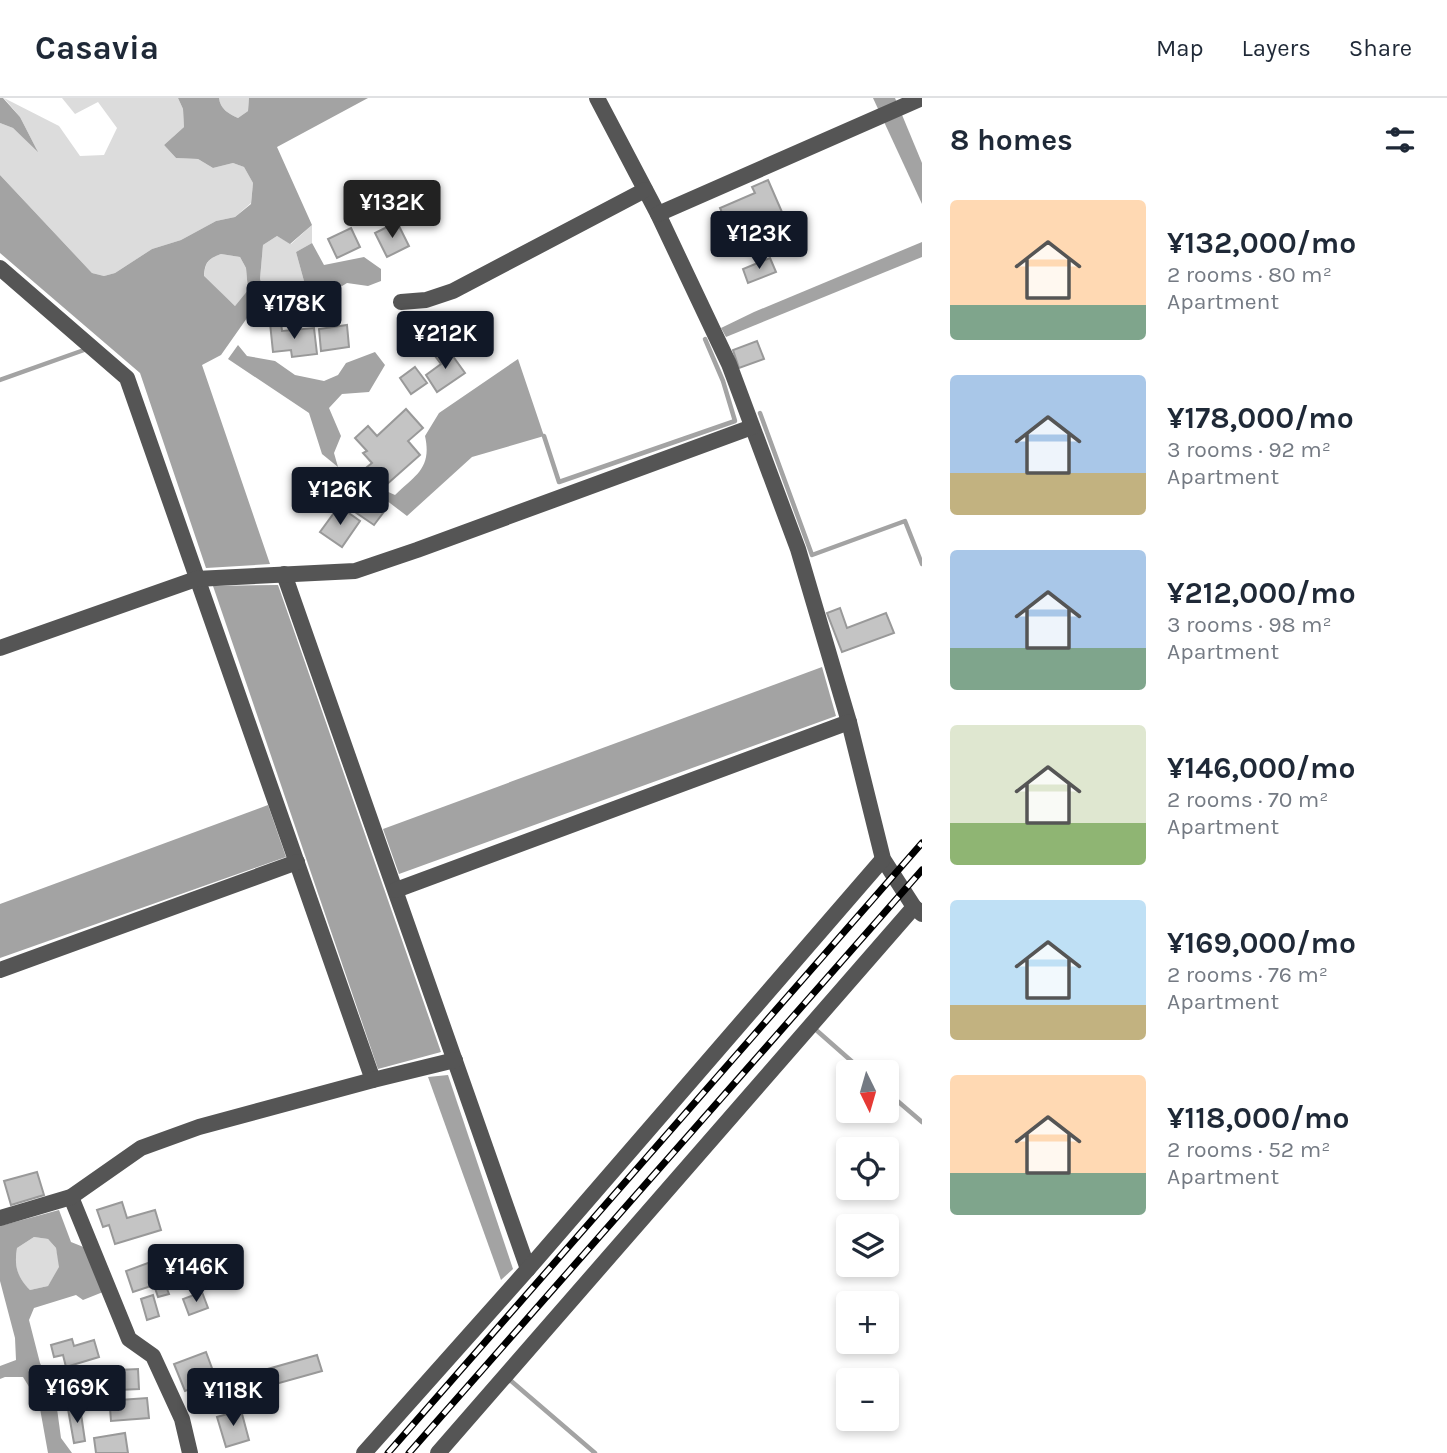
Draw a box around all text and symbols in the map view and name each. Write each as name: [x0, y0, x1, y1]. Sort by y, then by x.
text: Casavia: [35, 29, 159, 67]
text: Map: [1156, 34, 1204, 62]
text: Layers: [1242, 34, 1311, 62]
text: Share: [1349, 34, 1412, 62]
icon: filters: [1381, 121, 1419, 159]
text: 8 homes: [950, 122, 1073, 158]
pin: ¥132K: [343, 180, 441, 240]
text: ¥132K: [360, 189, 424, 216]
pin: ¥123K: [710, 212, 808, 271]
text: ¥123K: [727, 220, 791, 247]
text: ¥132,000/mo: [1167, 225, 1356, 261]
icon: home: [1006, 228, 1090, 312]
text: 2 rooms · 80 m²: [1167, 261, 1332, 288]
pin: ¥178K: [245, 282, 343, 341]
text: Apartment: [1167, 288, 1279, 315]
text: ¥178K: [262, 290, 326, 317]
pin: ¥212K: [396, 312, 494, 371]
text: ¥212K: [413, 320, 477, 347]
text: ¥178,000/mo: [1167, 400, 1354, 436]
icon: home: [1006, 403, 1090, 487]
text: 3 rooms · 92 m²: [1167, 436, 1331, 463]
text: Apartment: [1167, 463, 1279, 490]
pin: ¥126K: [291, 468, 389, 527]
text: ¥126K: [308, 476, 372, 503]
text: ¥212,000/mo: [1167, 575, 1356, 611]
icon: home: [1006, 578, 1090, 662]
text: 3 rooms · 98 m²: [1167, 611, 1332, 638]
text: Apartment: [1167, 638, 1279, 665]
text: ¥146,000/mo: [1167, 750, 1355, 786]
icon: home: [1006, 753, 1090, 837]
text: 2 rooms · 70 m²: [1167, 786, 1329, 813]
text: Apartment: [1167, 813, 1279, 840]
text: ¥169,000/mo: [1167, 925, 1356, 961]
icon: home: [1006, 928, 1090, 1012]
text: 2 rooms · 76 m²: [1167, 961, 1328, 988]
text: Apartment: [1167, 988, 1279, 1015]
north arrow: [836, 1060, 900, 1124]
map controls: [836, 1060, 899, 1431]
text: ¥118,000/mo: [1167, 1100, 1350, 1136]
icon: home: [1006, 1103, 1090, 1187]
text: 2 rooms · 52 m²: [1167, 1136, 1330, 1163]
button: locate: [836, 1137, 899, 1200]
text: Apartment: [1167, 1163, 1279, 1190]
button: layers: [836, 1214, 899, 1277]
pin: ¥146K: [147, 1244, 245, 1304]
text: ¥146K: [164, 1253, 228, 1280]
button: +: [836, 1291, 899, 1354]
pin: ¥169K: [28, 1366, 126, 1425]
pin: ¥118K: [184, 1368, 282, 1428]
button: −: [836, 1368, 899, 1431]
text: ¥169K: [45, 1374, 109, 1401]
text: ¥118K: [203, 1377, 263, 1404]

